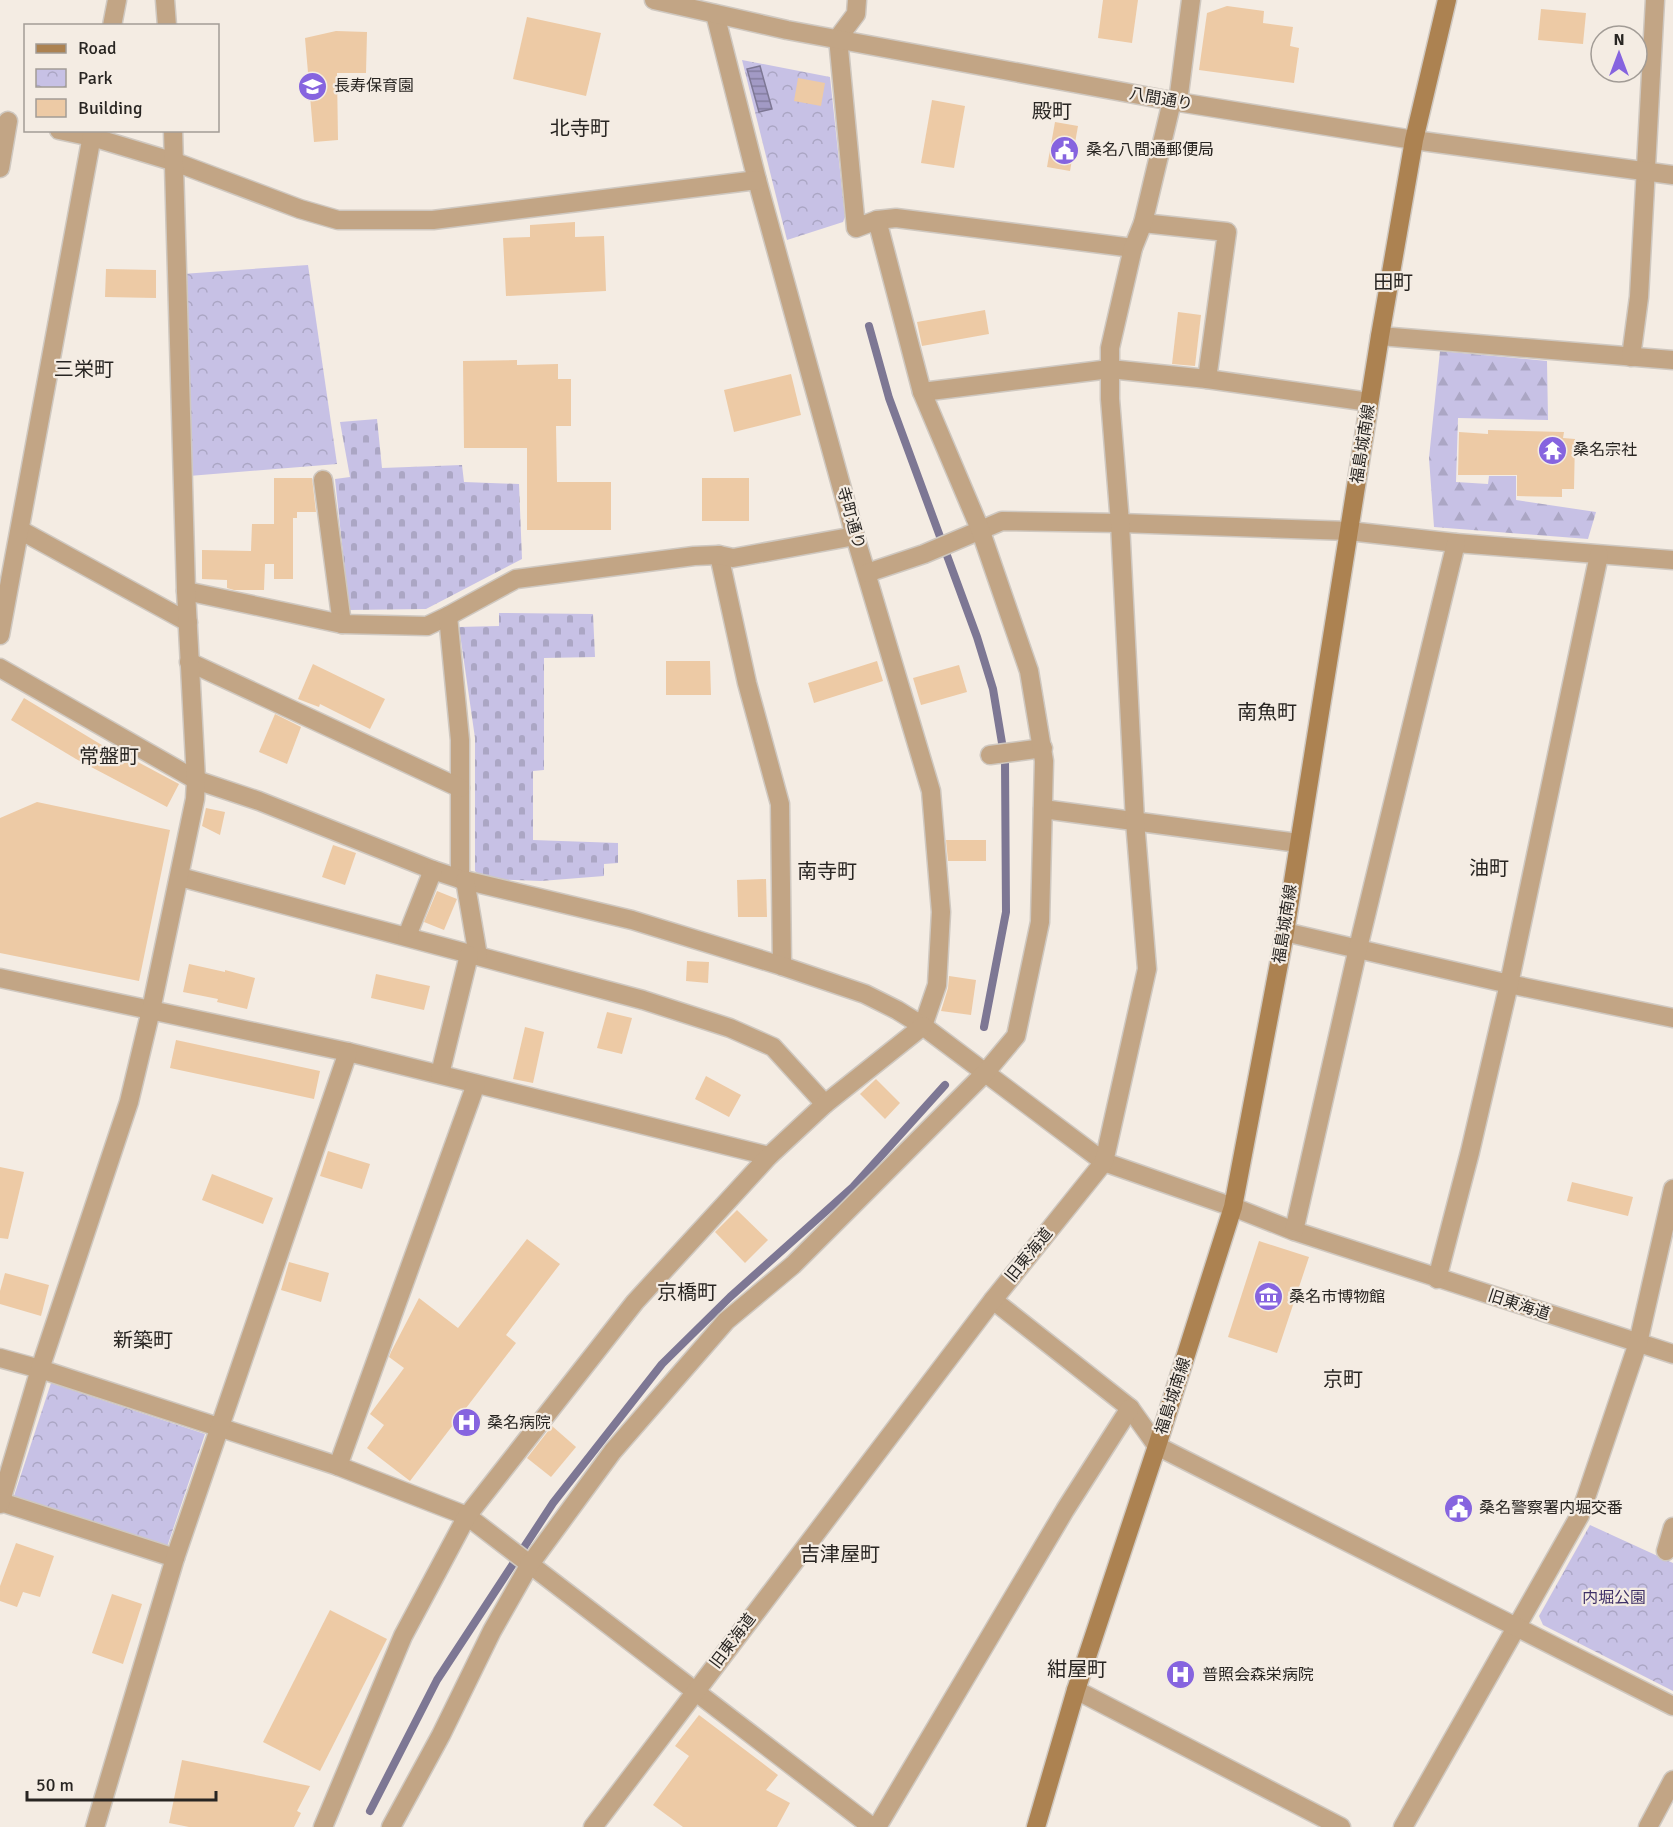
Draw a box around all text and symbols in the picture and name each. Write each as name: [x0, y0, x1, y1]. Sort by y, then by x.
legend: [24, 24, 219, 132]
north arrow: [1589, 24, 1649, 84]
text: N: [1613, 30, 1625, 50]
text: Road: [78, 37, 117, 59]
text: Park: [78, 67, 113, 89]
school or university icon: 長寿保育園: [297, 70, 329, 102]
place label: 長寿保育園: [334, 76, 414, 96]
street label: 八間通り: [1128, 84, 1194, 114]
text: Building: [78, 97, 142, 119]
district label: 殿町: [1032, 99, 1072, 124]
district label: 北寺町: [550, 116, 610, 141]
public building icon: 桑名八間通郵便局: [1049, 134, 1081, 166]
place label: 桑名八間通郵便局: [1086, 140, 1214, 160]
district label: 田町: [1373, 270, 1413, 295]
district label: 三栄町: [54, 357, 114, 382]
street label: 福島城南線: [1347, 403, 1379, 485]
temple icon: 桑名宗社: [1536, 434, 1568, 466]
place label: 桑名宗社: [1573, 440, 1637, 460]
street label: 寺町通り: [833, 484, 869, 552]
district label: 南魚町: [1237, 700, 1297, 725]
district label: 常盤町: [79, 744, 139, 769]
district label: 油町: [1469, 856, 1509, 881]
district label: 南寺町: [797, 859, 857, 884]
street label: 福島城南線: [1269, 883, 1301, 965]
street label: 旧東海道: [1001, 1224, 1057, 1286]
district label: 京橋町: [657, 1280, 717, 1305]
museum icon: 桑名市博物館: [1252, 1281, 1284, 1313]
street label: 旧東海道: [1485, 1286, 1553, 1324]
place label: 桑名市博物館: [1289, 1287, 1385, 1307]
district label: 新築町: [113, 1328, 173, 1353]
street label: 福島城南線: [1151, 1355, 1195, 1437]
district label: 京町: [1323, 1367, 1363, 1392]
hospital icon: 桑名病院: [450, 1407, 482, 1439]
place label: 桑名病院: [487, 1413, 551, 1433]
public building icon: 桑名警察署内堀交番: [1442, 1492, 1474, 1524]
place label: 桑名警察署内堀交番: [1479, 1498, 1623, 1518]
district label: 吉津屋町: [800, 1542, 880, 1567]
park label: 内堀公園: [1582, 1588, 1646, 1608]
street label: 旧東海道: [706, 1609, 760, 1673]
district label: 紺屋町: [1047, 1657, 1107, 1682]
hospital icon: 普照会森栄病院: [1165, 1659, 1197, 1691]
place label: 普照会森栄病院: [1202, 1665, 1314, 1685]
scale bar: [27, 1764, 216, 1802]
text: 50 m: [36, 1774, 74, 1796]

